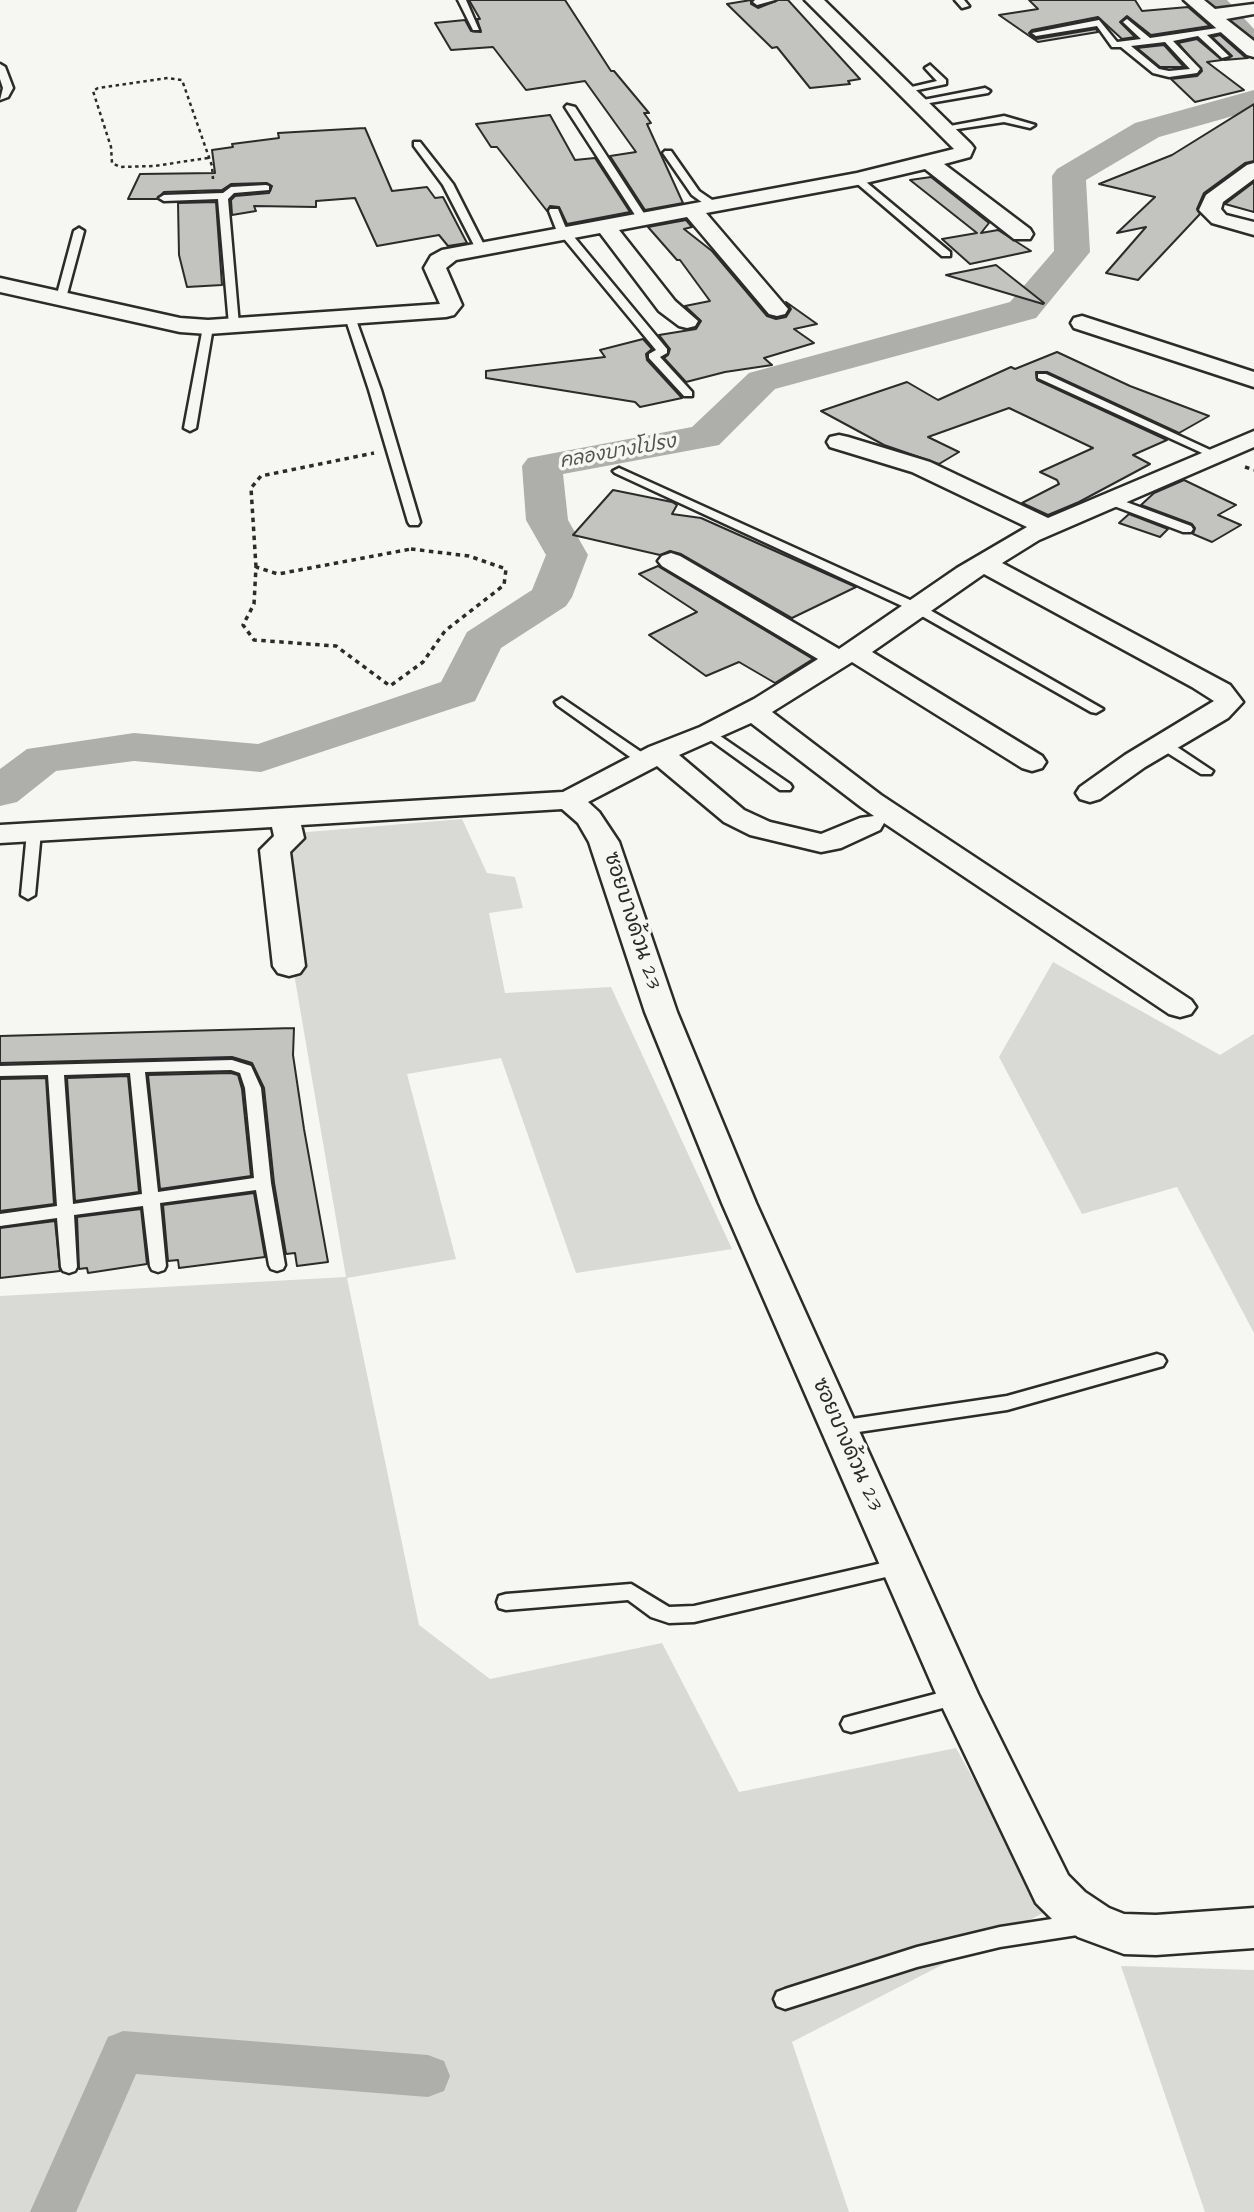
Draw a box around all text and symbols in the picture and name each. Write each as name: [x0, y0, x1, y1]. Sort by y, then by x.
water label: คลองบางโปรง: [558, 432, 678, 474]
street label: ซอยบางด้วน 23: [597, 849, 665, 993]
street label: ซอยบางด้วน 23: [805, 1375, 887, 1515]

